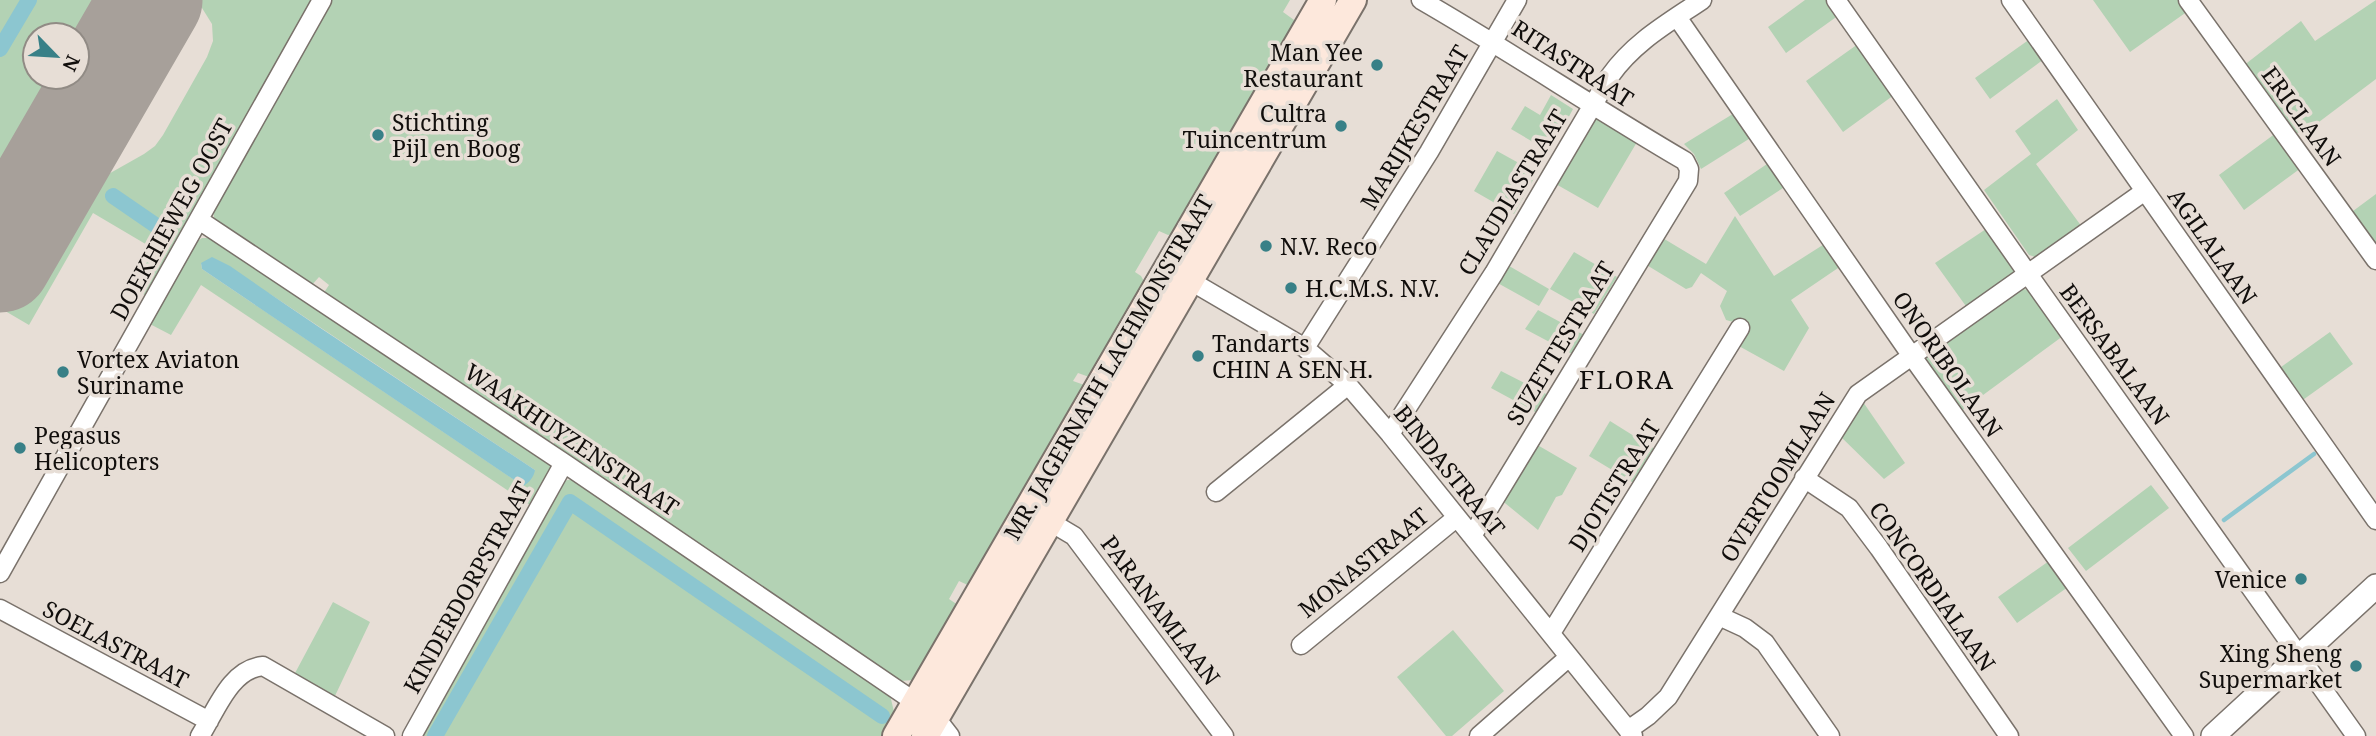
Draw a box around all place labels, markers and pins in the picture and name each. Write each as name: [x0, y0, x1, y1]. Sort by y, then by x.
place label: Man Yee Restaurant: [1243, 36, 1363, 94]
marker: Man Yee Restaurant: [1369, 57, 1385, 73]
place label: Cultra Tuincentrum: [1182, 97, 1327, 155]
place label: Stichting Pijl en Boog: [392, 106, 521, 164]
marker: Cultra Tuincentrum: [1333, 118, 1349, 134]
marker: Stichting Pijl en Boog: [370, 127, 386, 143]
place label: N.V. Reco: [1280, 230, 1377, 262]
marker: N.V. Reco: [1258, 238, 1274, 254]
place label: H.C.M.S. N.V.: [1305, 272, 1439, 304]
marker: H.C.M.S. N.V.: [1283, 280, 1299, 296]
place label: Tandarts CHIN A SEN H.: [1212, 327, 1373, 385]
place label: Vortex Aviaton Suriname: [77, 343, 240, 401]
marker: Tandarts CHIN A SEN H.: [1190, 348, 1206, 364]
marker: Vortex Aviaton Suriname: [55, 364, 71, 380]
place label: Pegasus Helicopters: [34, 419, 159, 477]
marker: Pegasus Helicopters: [12, 440, 28, 456]
place label: Venice: [2215, 563, 2287, 595]
marker: Venice: [2293, 571, 2309, 587]
place label: Xing Sheng Supermarket: [2199, 637, 2343, 695]
marker: Xing Sheng Supermarket: [2348, 658, 2364, 674]

